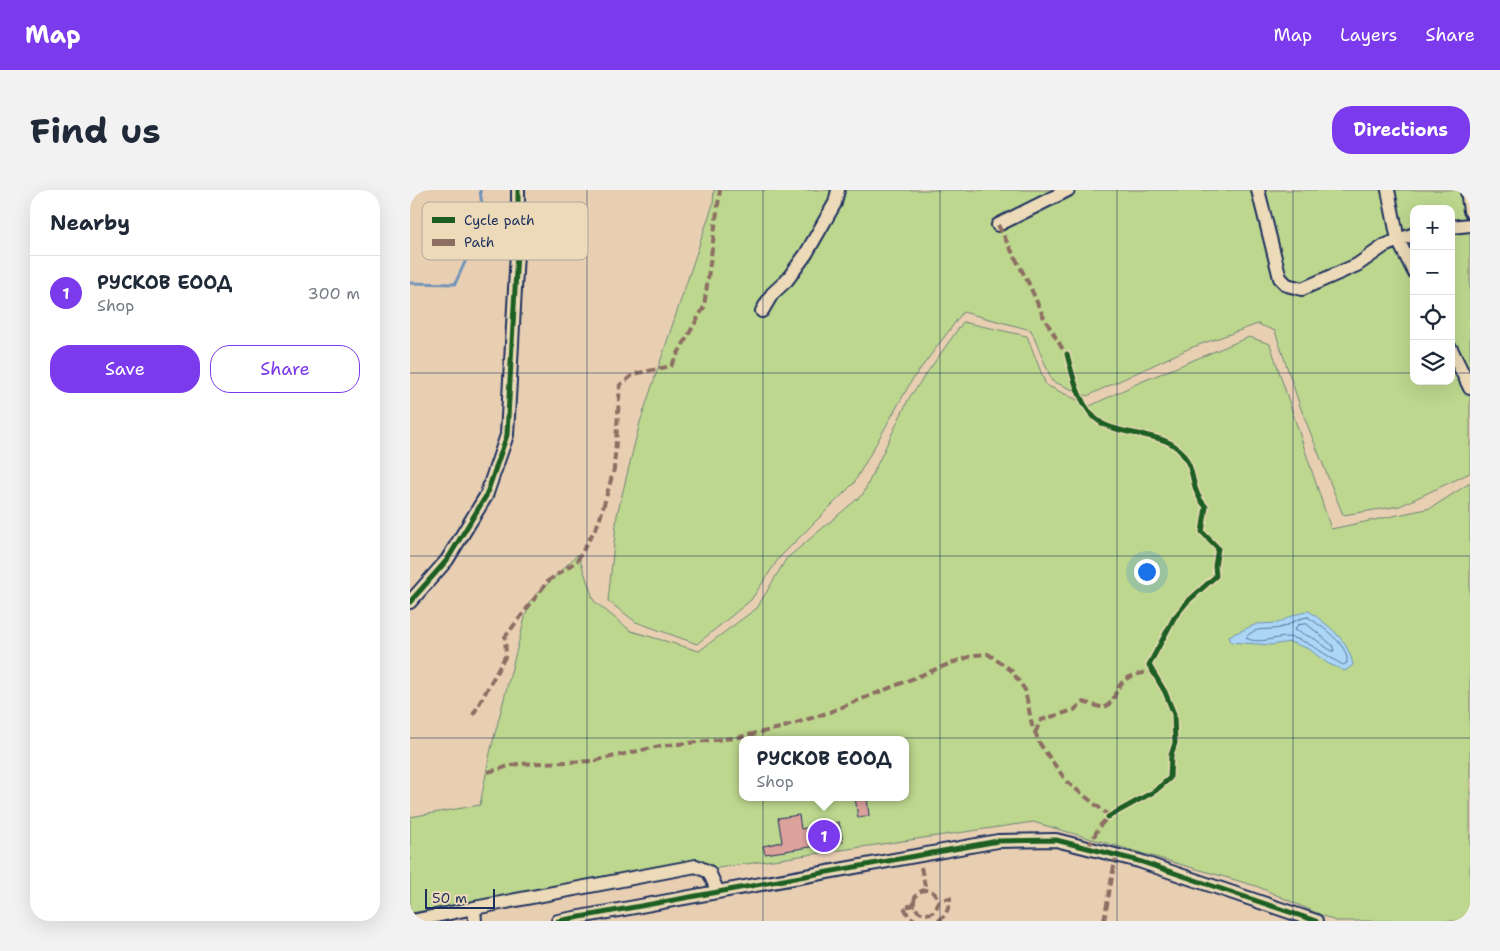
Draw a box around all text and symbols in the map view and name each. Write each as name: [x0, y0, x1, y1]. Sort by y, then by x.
text: Map: [25, 19, 81, 51]
text: Map: [1274, 23, 1312, 47]
text: Layers: [1340, 23, 1397, 47]
text: Share: [1425, 23, 1475, 47]
button: Directions: [1332, 106, 1470, 154]
text: Find us: [30, 107, 161, 154]
legend: [422, 202, 588, 260]
map controls: [1410, 205, 1455, 385]
button: +: [1410, 205, 1455, 250]
text: Nearby: [50, 209, 130, 237]
text: Cycle path: [464, 211, 535, 229]
text: Path: [464, 233, 495, 251]
button: −: [1410, 250, 1455, 295]
text: РУСКОВ ЕООД: [97, 270, 232, 295]
text: 1: [62, 283, 70, 304]
text: 300 m: [308, 283, 360, 304]
text: Shop: [97, 295, 134, 316]
button: locate: [1410, 295, 1455, 340]
button: layers: [1410, 340, 1455, 385]
button: Save: [50, 345, 200, 393]
button: Share: [210, 345, 360, 393]
your location: [1134, 559, 1160, 585]
popup: [739, 736, 909, 801]
text: РУСКОВ ЕООД: [756, 746, 892, 771]
text: Shop: [756, 771, 794, 792]
pin: 1: [808, 817, 840, 855]
scale bar: [425, 886, 495, 909]
text: 50 m: [432, 889, 467, 907]

